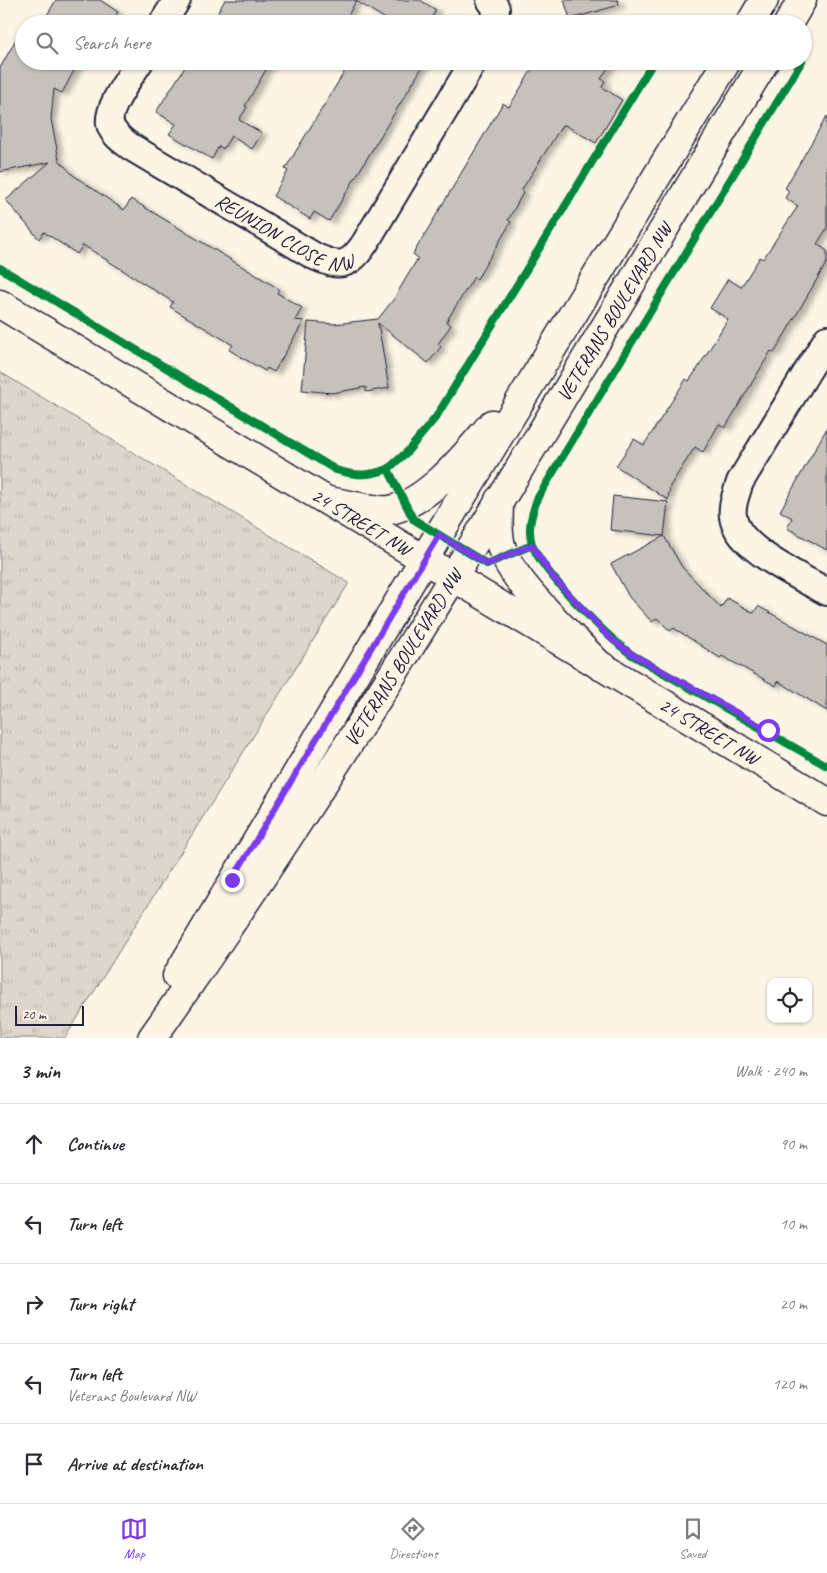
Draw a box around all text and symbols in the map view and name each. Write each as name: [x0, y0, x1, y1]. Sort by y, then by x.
search box: [15, 15, 812, 70]
icon: search: [33, 29, 61, 57]
text: Search here: [73, 31, 150, 55]
street label: REUNION CLOSE NW: [211, 188, 361, 277]
street label: VETERANS BOULEVARD NW: [551, 216, 679, 406]
street label: 24 STREET NW: [307, 483, 418, 563]
street label: VETERANS BOULEVARD NW: [338, 562, 470, 751]
street label: 24 STREET NW: [655, 692, 766, 773]
route start: [757, 719, 780, 742]
route end: [221, 869, 244, 892]
map controls: [767, 978, 812, 1023]
button: locate: [767, 978, 812, 1023]
scale bar: [15, 1003, 84, 1026]
text: 20 m: [22, 1006, 46, 1023]
text: 3 min: [20, 1058, 60, 1084]
text: Walk · 240 m: [735, 1061, 807, 1081]
icon: ahead: [20, 1130, 48, 1158]
text: Continue: [67, 1132, 124, 1156]
text: 90 m: [780, 1134, 807, 1154]
icon: left: [20, 1210, 48, 1238]
text: Turn left: [67, 1212, 122, 1236]
text: 10 m: [780, 1214, 807, 1234]
icon: right: [20, 1290, 48, 1318]
text: Turn right: [67, 1292, 134, 1316]
text: 20 m: [780, 1294, 807, 1314]
text: Turn left: [67, 1362, 122, 1386]
icon: left: [20, 1370, 48, 1398]
text: 120 m: [773, 1374, 807, 1394]
text: Veterans Boulevard NW: [67, 1386, 196, 1406]
icon: arrive: [20, 1450, 48, 1478]
text: Arrive at destination: [67, 1452, 203, 1476]
tab: Map: [120, 1515, 148, 1562]
tab: Directions: [389, 1515, 438, 1562]
tab: Saved: [679, 1515, 707, 1562]

